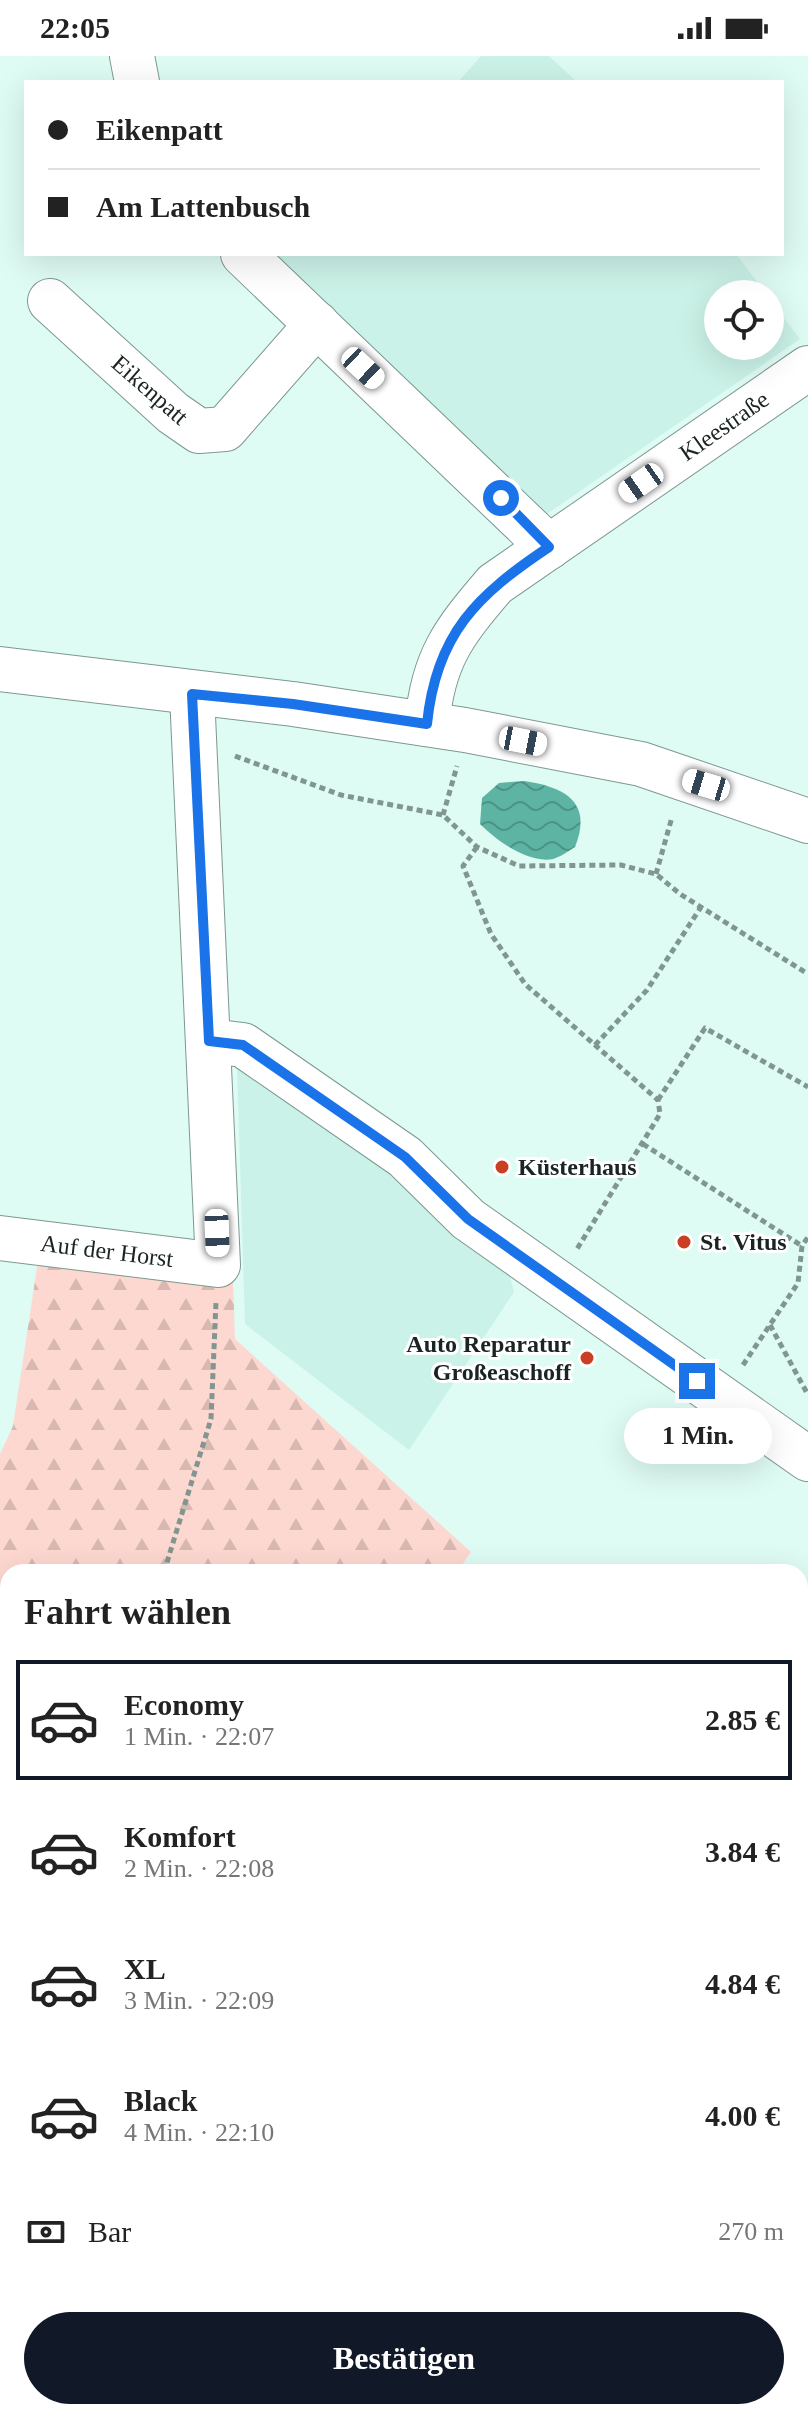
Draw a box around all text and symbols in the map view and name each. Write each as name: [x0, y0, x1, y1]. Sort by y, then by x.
text: 22:05: [40, 11, 110, 44]
text: Eikenpatt: [96, 113, 223, 146]
text: Am Lattenbusch: [96, 190, 310, 223]
map controls: [704, 280, 784, 360]
button: locate: [704, 280, 784, 360]
car: [337, 343, 389, 393]
street label: Eikenpatt: [107, 350, 193, 430]
street label: Kleestraße: [675, 386, 773, 466]
car: [614, 459, 668, 507]
route start: [483, 480, 519, 516]
car: [497, 725, 549, 757]
car: [680, 767, 732, 803]
place label: Küsterhaus: [518, 1154, 637, 1180]
marker: Küsterhaus: [493, 1158, 511, 1176]
car: [204, 1209, 230, 1257]
place label: St. Vitus: [700, 1229, 787, 1255]
street label: Auf der Horst: [39, 1230, 175, 1272]
marker: St. Vitus: [675, 1233, 693, 1251]
place label: Auto Reparatur Großeaschoff: [406, 1331, 572, 1385]
marker: Auto Reparatur Großeaschoff: [578, 1349, 596, 1367]
route end: [679, 1363, 715, 1399]
callout: 1 Min.: [623, 1409, 771, 1465]
text: 1 Min.: [662, 1421, 734, 1450]
text: Fahrt wählen: [24, 1592, 231, 1632]
icon: car: [28, 1684, 100, 1756]
text: Economy: [124, 1688, 244, 1721]
text: 2.85 €: [705, 1703, 780, 1736]
text: 1 Min. · 22:07: [124, 1722, 274, 1751]
icon: car: [28, 1816, 100, 1888]
text: Komfort: [124, 1820, 236, 1853]
text: 3.84 €: [705, 1835, 780, 1868]
text: 2 Min. · 22:08: [124, 1854, 274, 1883]
icon: car: [28, 1948, 100, 2020]
text: XL: [124, 1952, 166, 1985]
text: 4.84 €: [705, 1967, 780, 2000]
text: 3 Min. · 22:09: [124, 1986, 274, 2015]
icon: car: [28, 2080, 100, 2152]
text: Black: [124, 2084, 197, 2117]
text: 4.00 €: [705, 2099, 780, 2132]
text: 4 Min. · 22:10: [124, 2118, 274, 2147]
icon: cash: [24, 2210, 68, 2254]
text: Bar: [88, 2215, 131, 2248]
text: 270 m: [718, 2217, 784, 2246]
button: Bestätigen: [24, 2312, 784, 2404]

